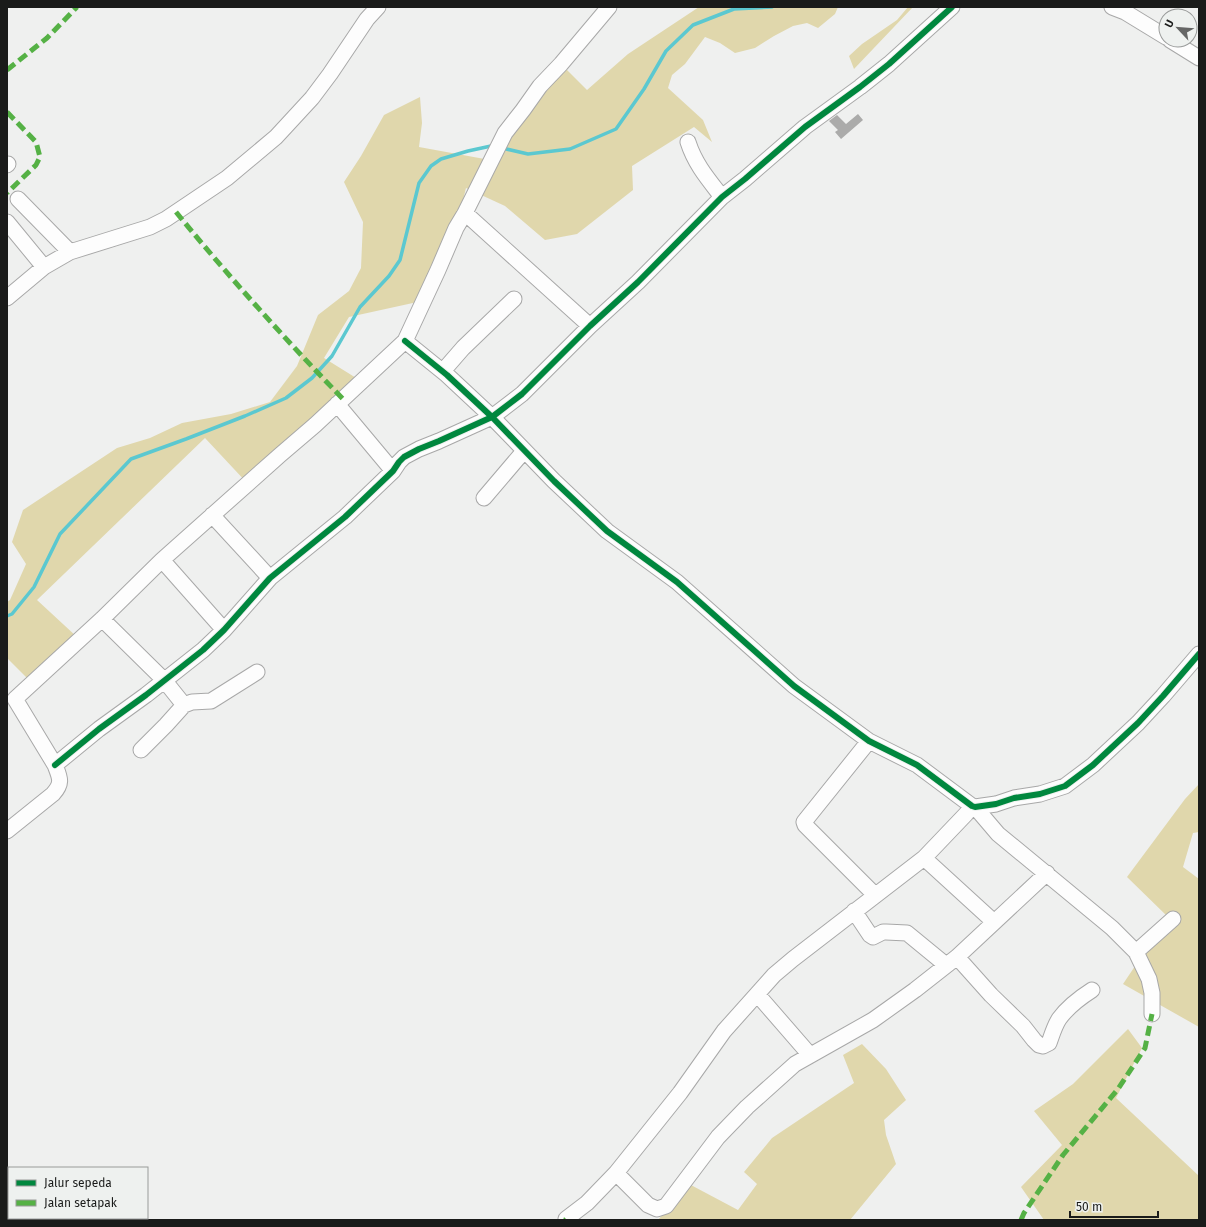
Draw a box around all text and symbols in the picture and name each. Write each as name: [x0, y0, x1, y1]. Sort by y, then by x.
north arrow: [1158, 8, 1198, 48]
text: U: [1162, 18, 1177, 30]
legend: [8, 1167, 148, 1219]
text: Jalur sepeda: [44, 1176, 112, 1190]
scale bar: [1070, 1193, 1158, 1219]
text: Jalan setapak: [44, 1196, 118, 1210]
text: 50 m: [1076, 1200, 1102, 1214]

